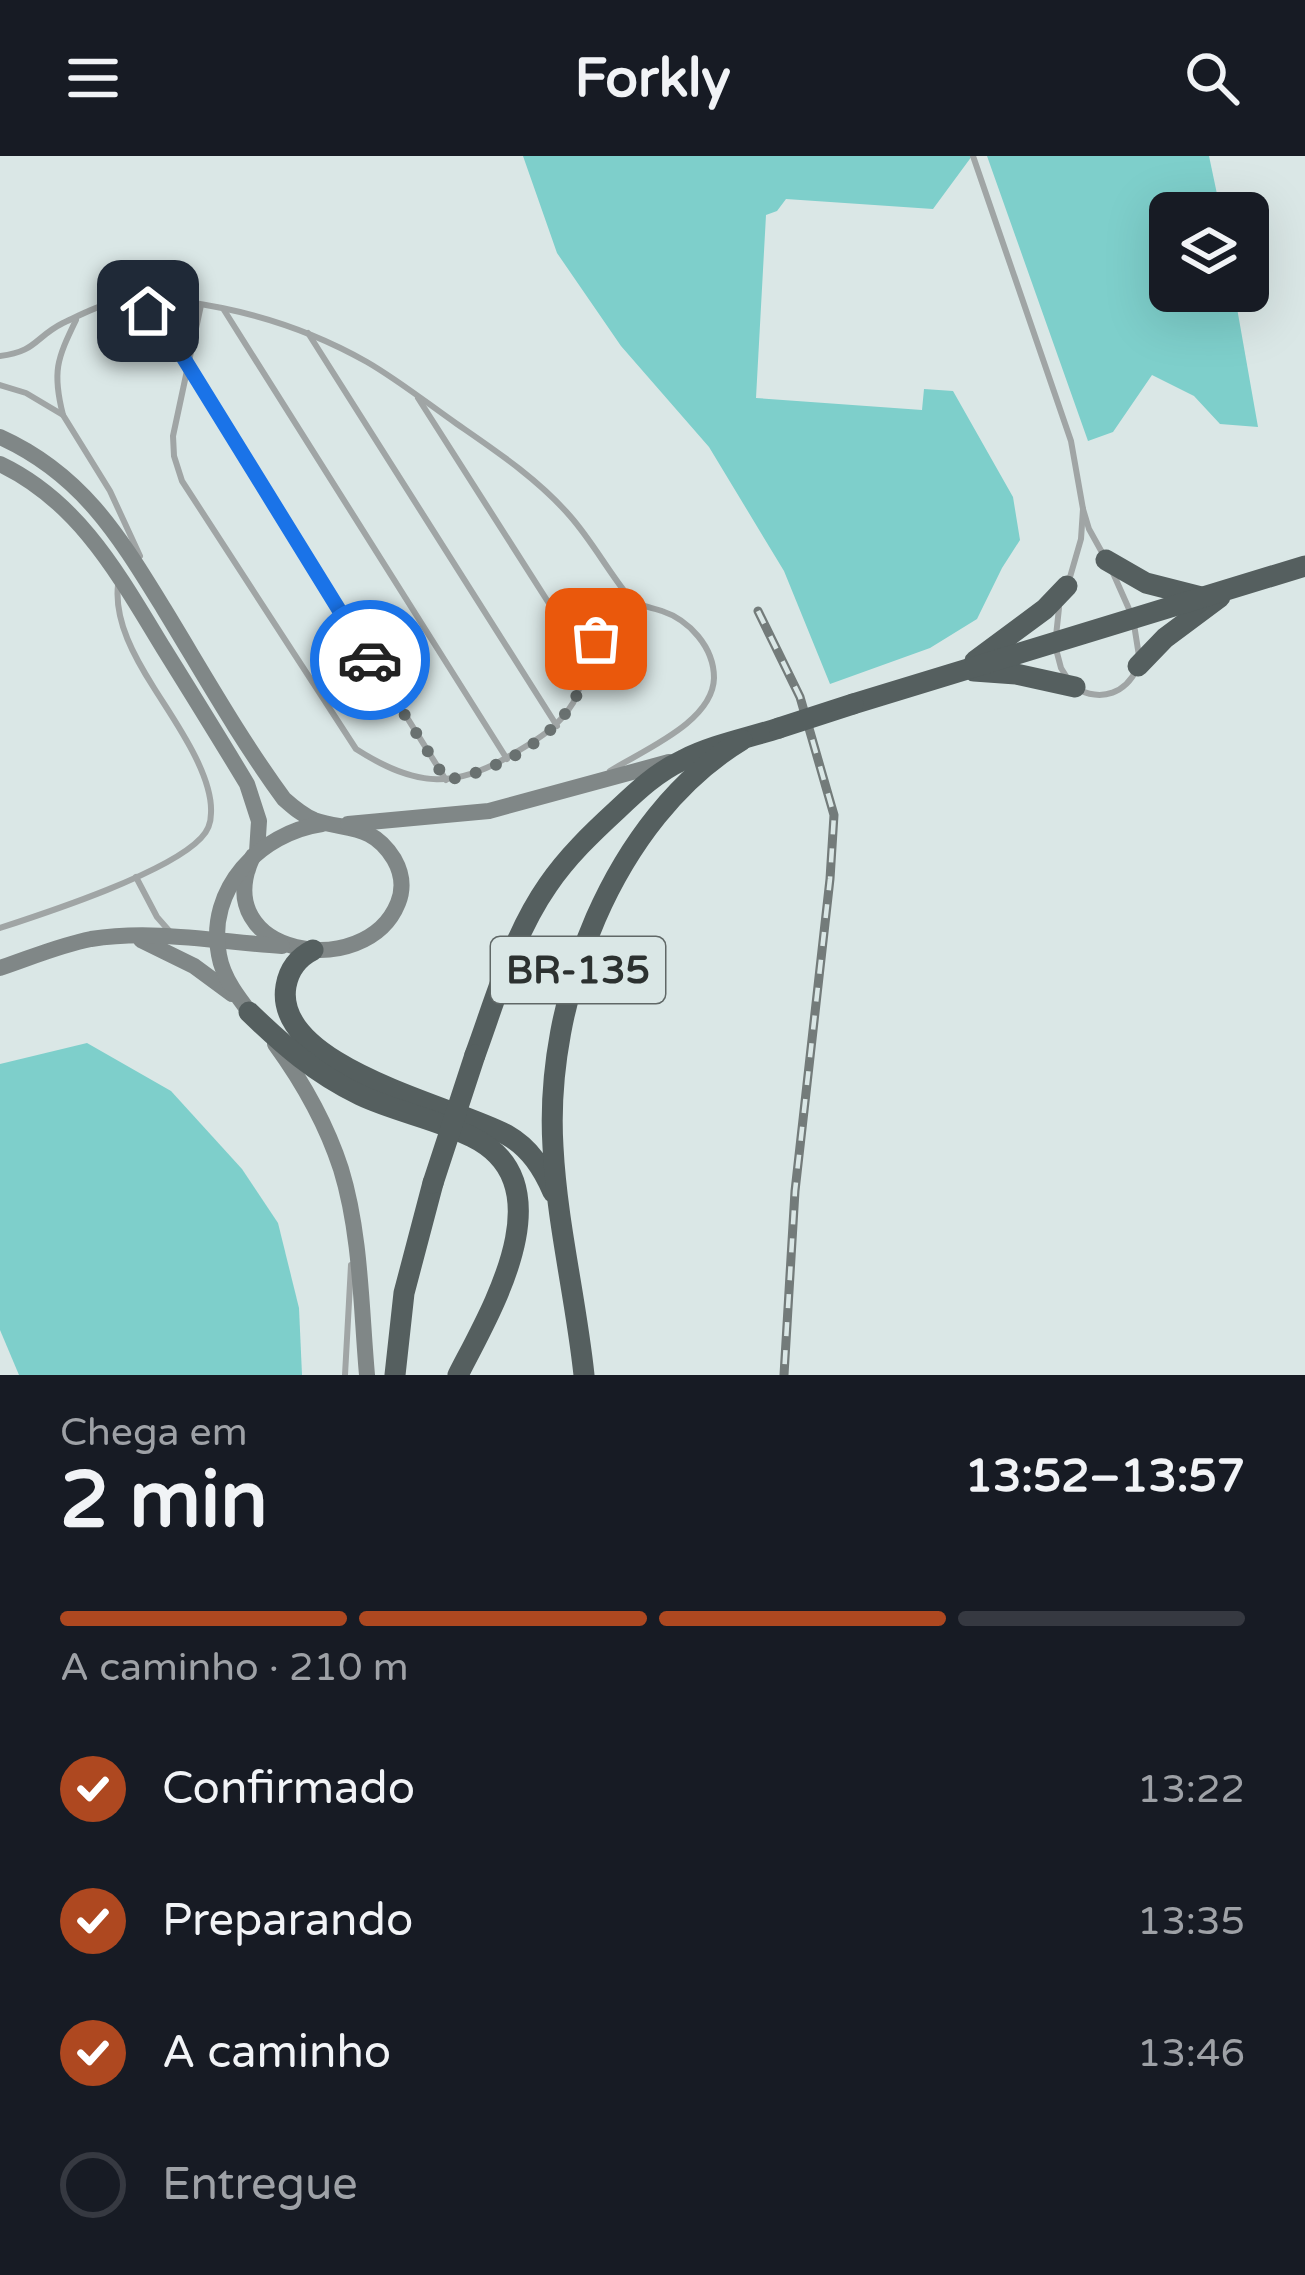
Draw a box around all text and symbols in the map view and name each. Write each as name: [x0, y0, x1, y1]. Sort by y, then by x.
icon: menu: [60, 45, 126, 111]
icon: search: [1179, 45, 1245, 111]
text: Forkly: [574, 46, 731, 111]
map controls: [1149, 192, 1269, 312]
button: layers: [1149, 192, 1269, 312]
pin: [97, 260, 199, 362]
icon: home: [115, 278, 181, 344]
pin: [545, 588, 647, 690]
courier: [310, 600, 430, 720]
icon: bag: [563, 606, 629, 672]
icon: car: [337, 627, 403, 693]
road number: BR-135: [491, 937, 665, 1003]
text: Chega em: [60, 1409, 247, 1456]
text: 13:52–13:57: [965, 1450, 1245, 1504]
text: 2 min: [60, 1454, 268, 1548]
text: A caminho · 210 m: [60, 1644, 409, 1691]
icon: check: [60, 1756, 126, 1822]
text: Confirmado: [162, 1762, 415, 1816]
text: 13:22: [1137, 1766, 1245, 1813]
icon: check: [60, 1888, 126, 1954]
text: Preparando: [162, 1894, 413, 1948]
text: 13:35: [1137, 1898, 1245, 1945]
icon: check: [60, 2020, 126, 2086]
text: A caminho: [162, 2026, 391, 2080]
text: 13:46: [1137, 2030, 1245, 2077]
text: Entregue: [162, 2158, 358, 2212]

